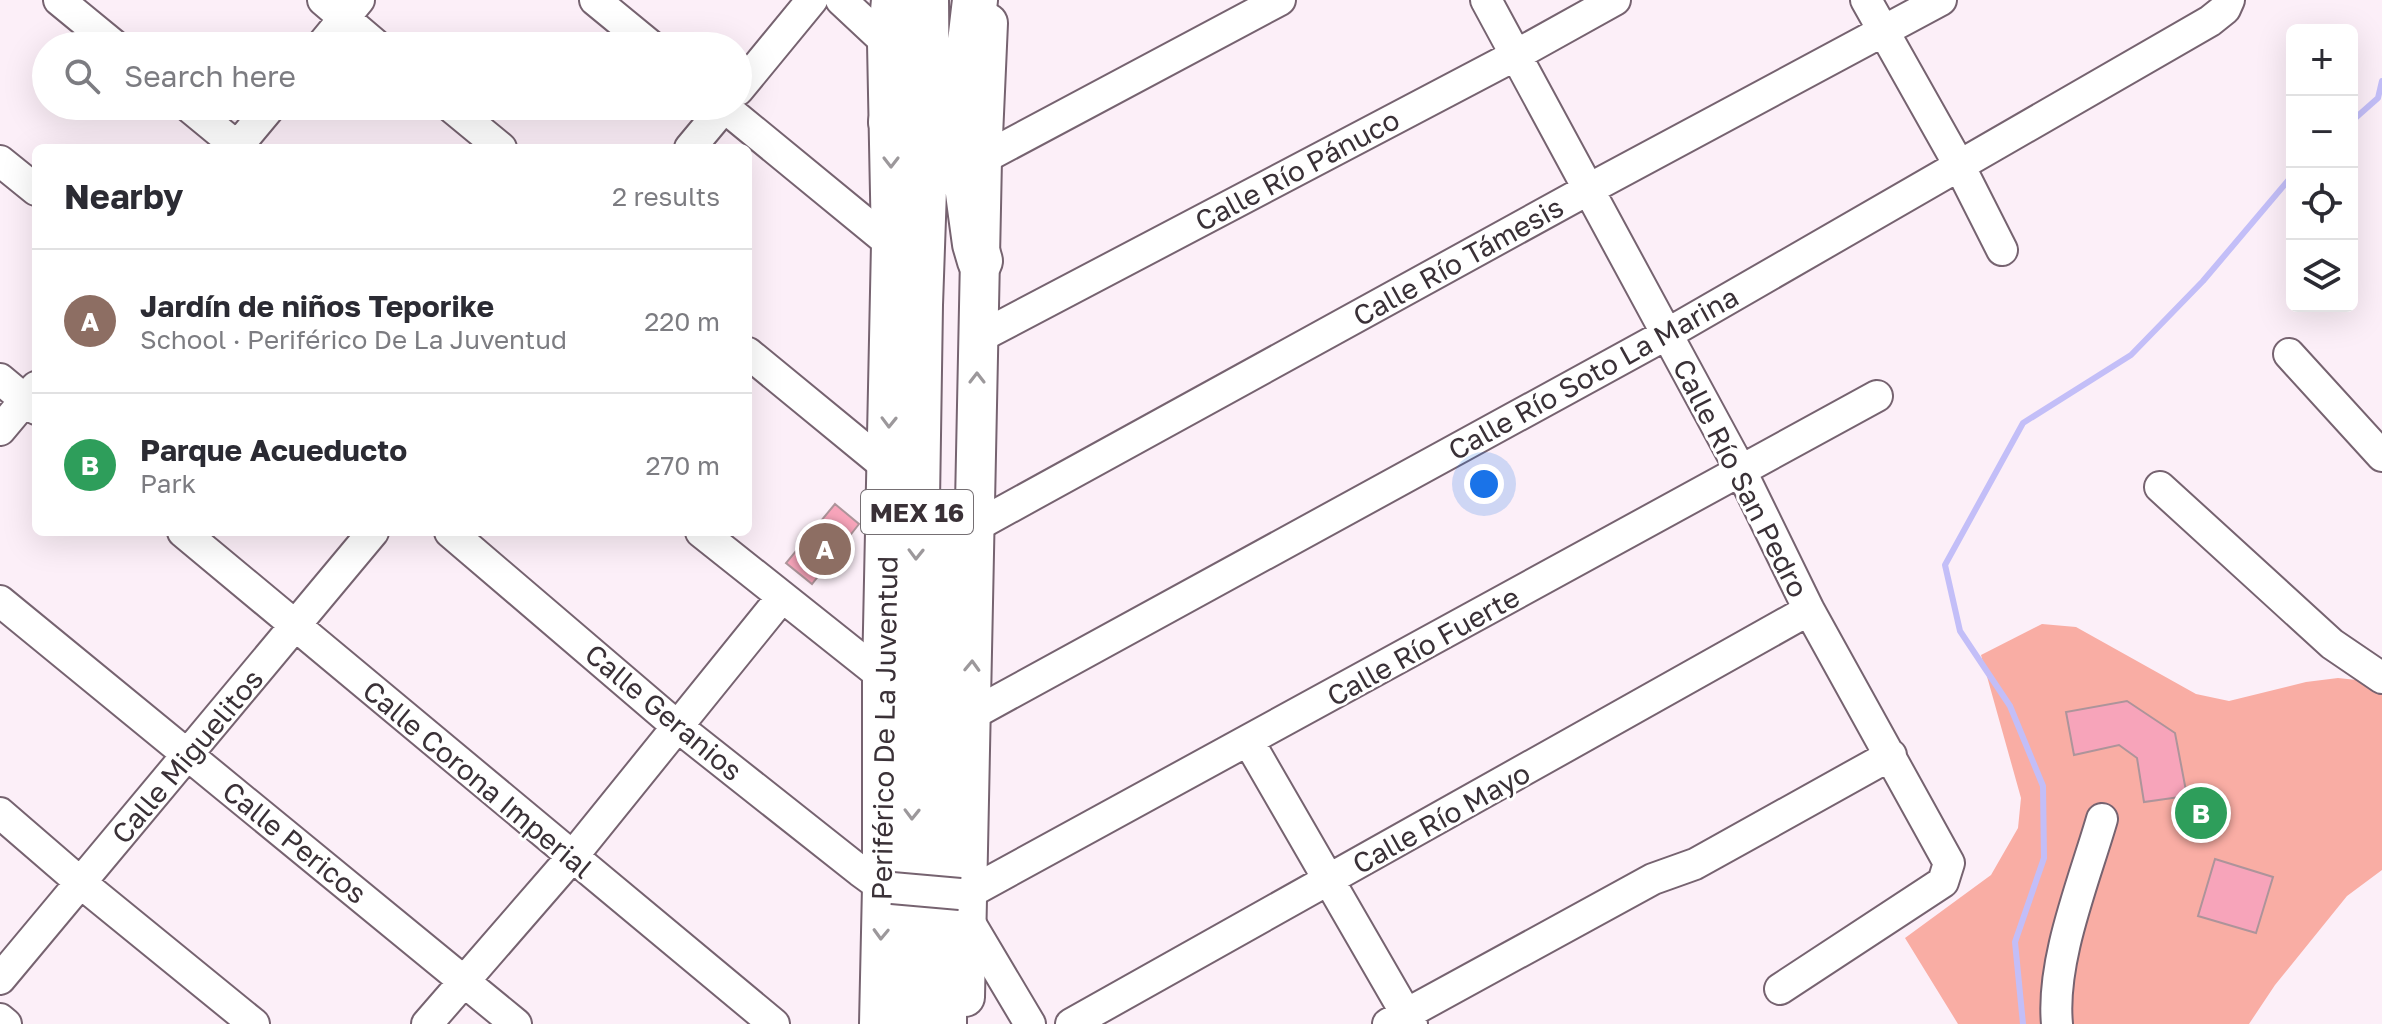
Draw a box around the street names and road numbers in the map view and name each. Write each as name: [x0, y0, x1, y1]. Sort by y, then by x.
street label: Calle Río Pánuco: [1189, 102, 1405, 238]
street label: Calle Río Támesis: [1347, 190, 1569, 332]
street label: Calle Río Soto La Marina: [1442, 279, 1744, 467]
street label: Calle Río San Pedro: [1667, 353, 1815, 603]
road number: MEX 16: [861, 490, 973, 534]
street label: Periférico De La Juventud: [864, 556, 904, 900]
street label: Calle Río Fuerte: [1321, 579, 1525, 713]
street label: Calle Geranios: [579, 637, 749, 787]
street label: Calle Miguelitos: [105, 662, 269, 850]
street label: Calle Corona Imperial: [357, 673, 599, 885]
street label: Calle Río Mayo: [1347, 756, 1535, 880]
street label: Calle Pericos: [216, 774, 374, 910]

